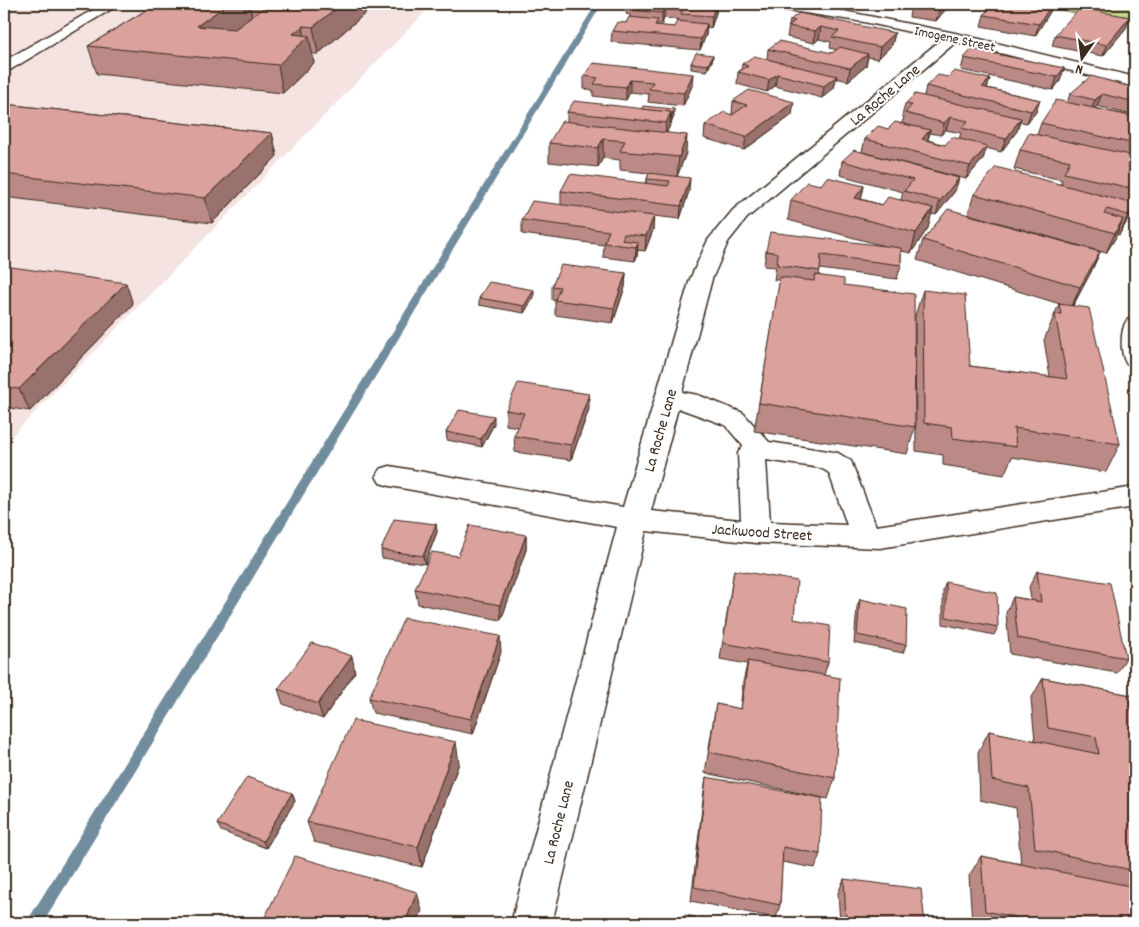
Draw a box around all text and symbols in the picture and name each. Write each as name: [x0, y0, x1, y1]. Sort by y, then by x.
street label: Imogene Street: [912, 22, 997, 58]
north arrow: [1056, 32, 1106, 82]
text: N: [1073, 58, 1085, 79]
street label: La Roche Lane: [845, 60, 926, 132]
street label: La Roche Lane: [639, 386, 684, 475]
street label: Jackwood Street: [711, 519, 813, 548]
street label: La Roche Lane: [538, 778, 581, 867]

